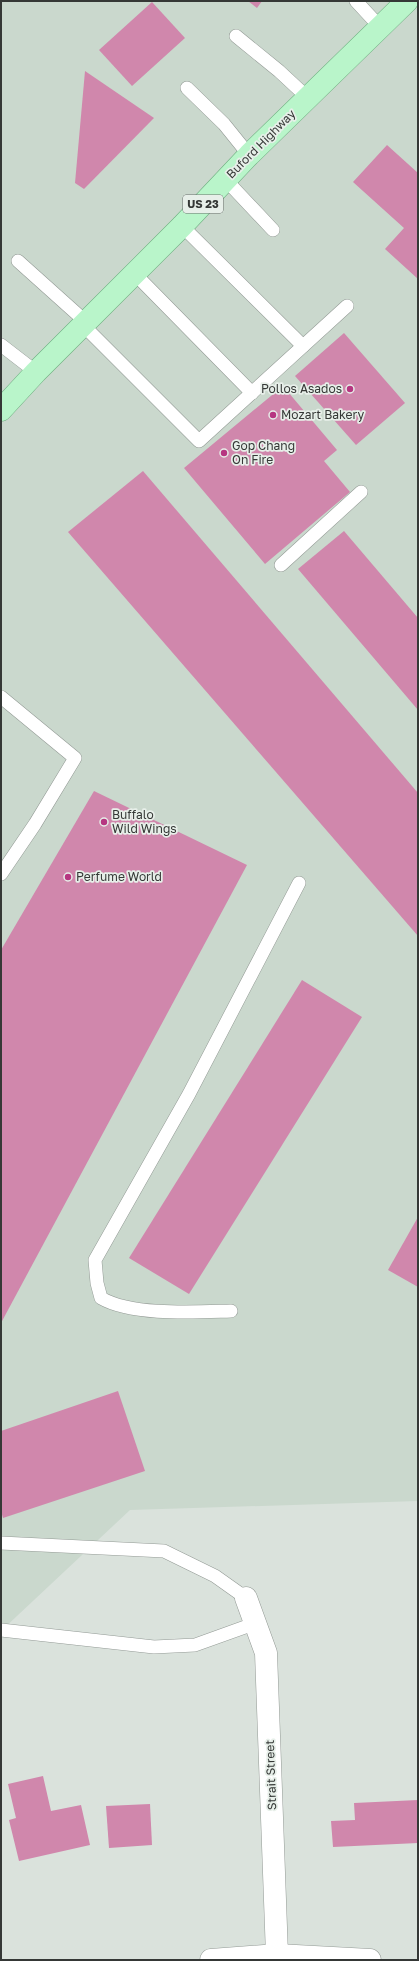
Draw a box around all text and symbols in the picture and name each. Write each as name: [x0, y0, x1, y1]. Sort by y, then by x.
street label: Buford Highway: [223, 106, 298, 181]
road number: US 23: [183, 195, 223, 213]
place label: Pollos Asados: [261, 381, 342, 396]
marker: Pollos Asados: [345, 384, 355, 394]
place label: Mozart Bakery: [281, 407, 365, 422]
marker: Mozart Bakery: [268, 410, 278, 420]
place label: Gop Chang On Fire: [232, 438, 295, 467]
marker: Gop Chang On Fire: [219, 448, 229, 458]
place label: Buffalo Wild Wings: [112, 807, 177, 836]
marker: Buffalo Wild Wings: [99, 817, 109, 827]
place label: Perfume World: [76, 869, 162, 884]
marker: Perfume World: [63, 872, 73, 882]
street label: Strait Street: [262, 1740, 279, 1810]

